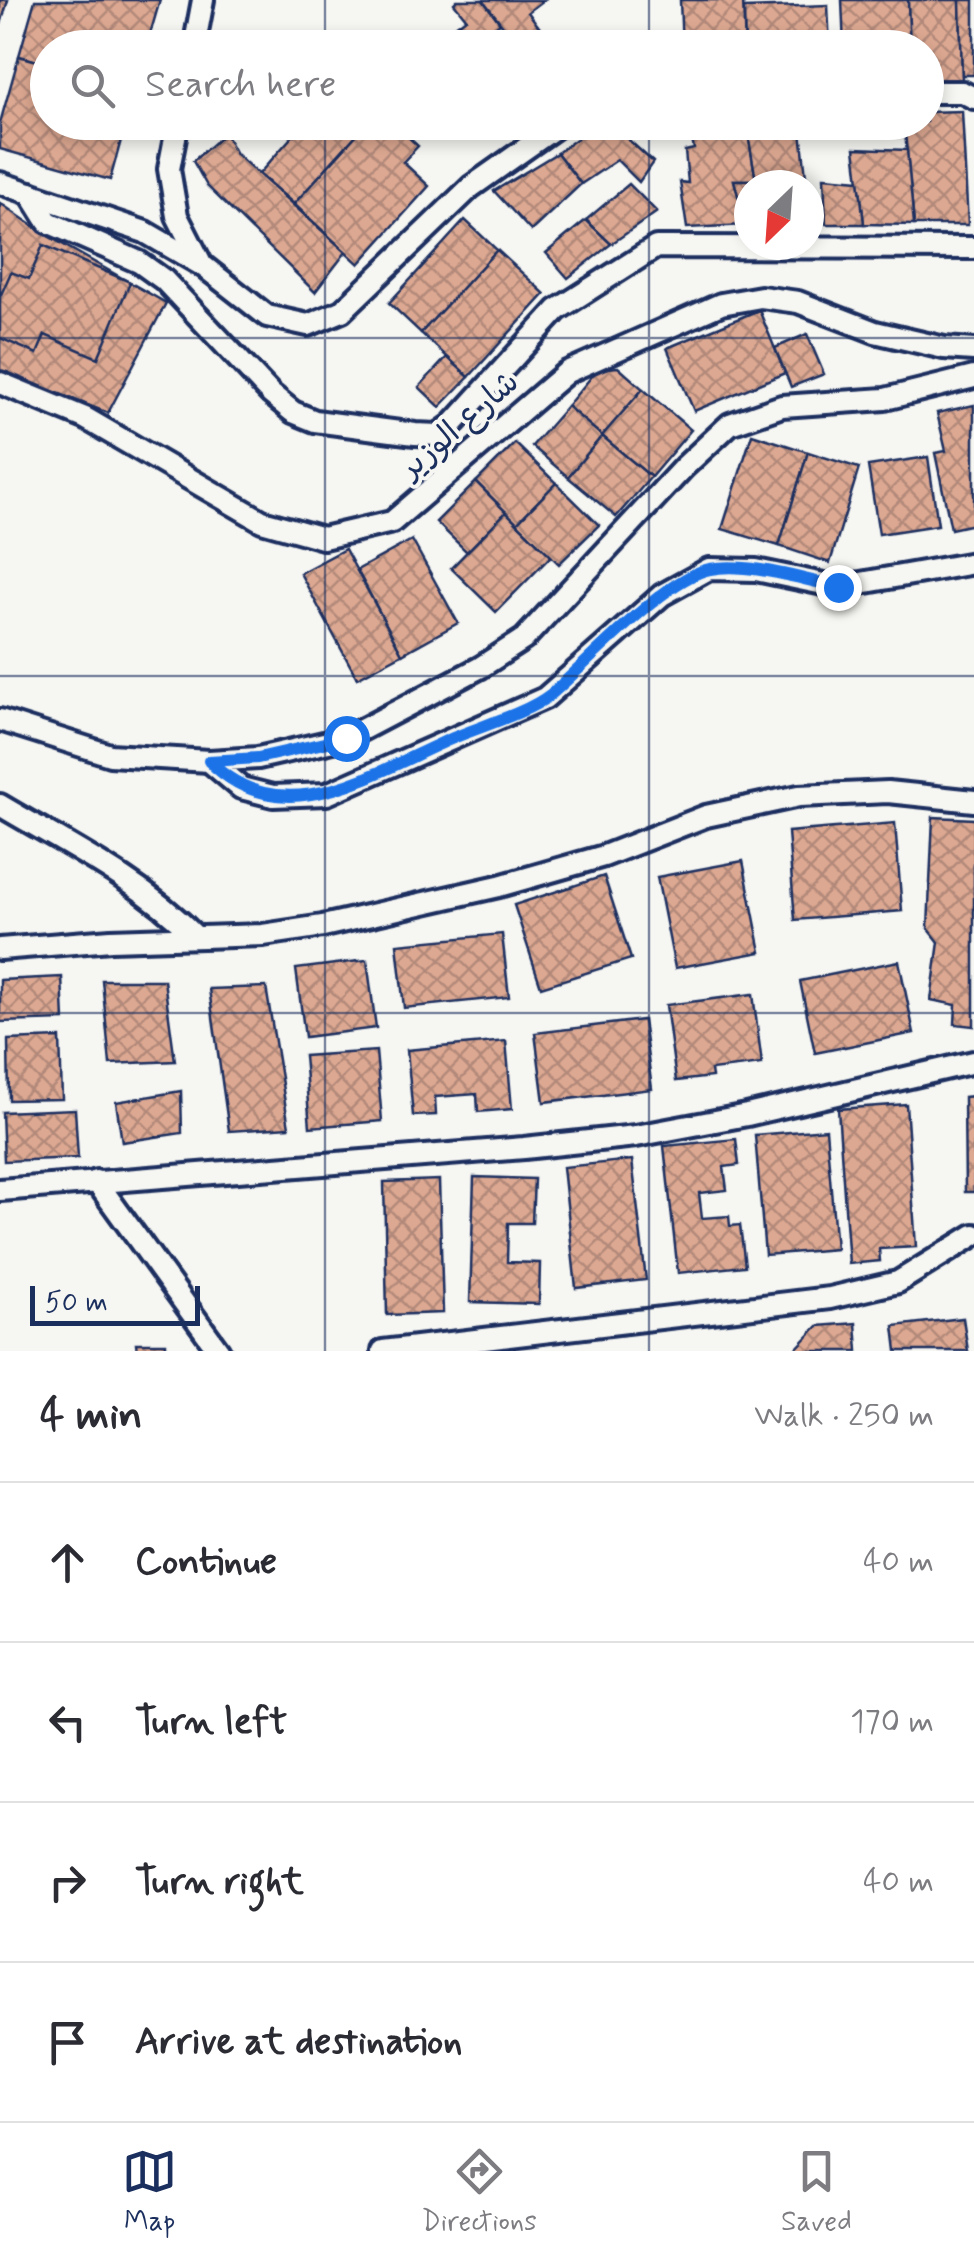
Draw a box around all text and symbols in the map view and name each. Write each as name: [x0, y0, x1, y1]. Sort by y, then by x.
search box: [30, 30, 944, 140]
icon: search: [65, 58, 120, 113]
text: Search here: [145, 61, 336, 110]
north arrow: [734, 170, 824, 260]
street label: شارع الوزير: [390, 362, 528, 490]
route end: [816, 565, 862, 611]
route start: [324, 716, 370, 762]
scale bar: [30, 1281, 200, 1326]
text: 50 m: [45, 1285, 108, 1322]
text: 4 min: [40, 1389, 142, 1444]
text: Walk · 250 m: [754, 1395, 934, 1437]
icon: ahead: [40, 1535, 95, 1590]
text: Continue: [135, 1538, 277, 1587]
text: 40 m: [863, 1541, 934, 1583]
icon: left: [40, 1695, 95, 1750]
text: Turn left: [135, 1698, 287, 1747]
text: 170 m: [850, 1701, 934, 1743]
icon: right: [40, 1855, 95, 1910]
text: Turn right: [135, 1858, 304, 1907]
text: 40 m: [863, 1861, 934, 1903]
icon: arrive: [40, 2015, 95, 2070]
text: Arrive at destination: [135, 2018, 462, 2067]
tab: Map: [122, 2144, 177, 2241]
tab: Directions: [422, 2144, 537, 2241]
tab: Saved: [781, 2144, 852, 2241]

